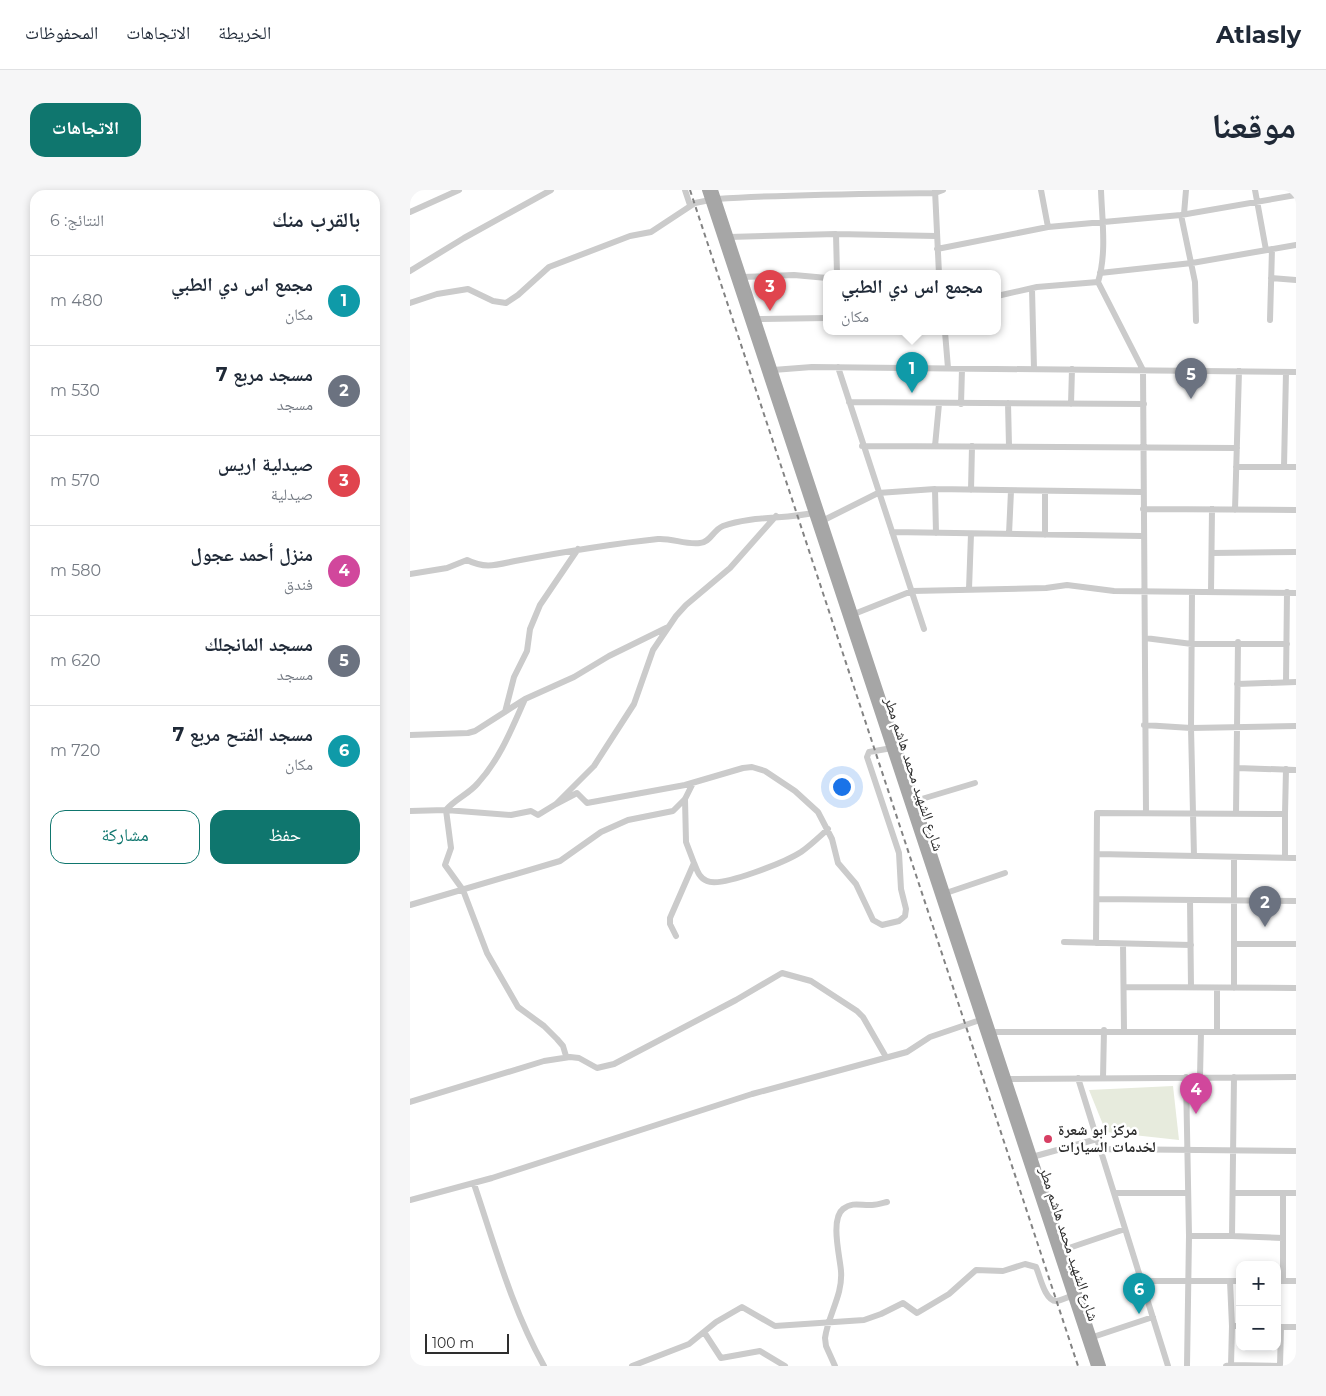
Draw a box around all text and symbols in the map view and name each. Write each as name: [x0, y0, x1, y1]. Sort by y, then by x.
text: Atlasly: [1216, 20, 1301, 49]
text: المحفوظات: [25, 22, 98, 44]
text: الاتجاهات: [126, 22, 190, 44]
text: الخريطة: [218, 22, 271, 44]
button: الاتجاهات: [30, 103, 141, 157]
text: موقعنا: [1211, 104, 1296, 147]
text: بالقرب منك: [272, 207, 360, 232]
text: النتائج: 6: [50, 211, 104, 230]
pin: 3: [754, 270, 786, 311]
popup: [823, 270, 1001, 335]
text: مجمع اس دي الطبي: [171, 273, 313, 296]
text: مجمع اس دي الطبي: [841, 275, 983, 298]
text: 480 m: [50, 291, 103, 310]
text: 1: [341, 291, 347, 310]
text: مكان: [285, 305, 313, 324]
text: مكان: [841, 307, 869, 326]
pin: 1: [896, 352, 928, 393]
pin: 5: [1175, 358, 1207, 399]
text: مسجد مربع 7: [216, 363, 313, 386]
text: 530 m: [50, 381, 100, 400]
text: 2: [339, 381, 349, 400]
text: مسجد: [277, 395, 313, 414]
text: صيدلية اريس: [218, 453, 313, 476]
text: 570 m: [50, 471, 100, 490]
text: 3: [339, 471, 349, 490]
text: صيدلية: [271, 485, 313, 504]
text: منزل أحمد عجول: [191, 543, 313, 566]
text: 580 m: [50, 561, 101, 580]
text: 4: [338, 561, 350, 580]
text: فندق: [284, 575, 313, 594]
text: مسجد المانجلك: [204, 633, 313, 656]
text: 620 m: [50, 651, 101, 670]
text: 5: [339, 651, 349, 670]
text: مسجد: [277, 665, 313, 684]
street label: شارع الشهيد محمد هاشم مطر: [879, 693, 948, 854]
text: مسجد الفتح مربع 7: [172, 723, 313, 746]
text: 720 m: [50, 741, 100, 760]
text: 6: [339, 741, 349, 760]
text: مكان: [285, 755, 313, 774]
your location: [829, 774, 855, 800]
button: مشاركة: [50, 810, 200, 864]
button: حفظ: [210, 810, 360, 864]
pin: 2: [1249, 886, 1281, 927]
pin: 4: [1180, 1073, 1212, 1114]
place label: مركز ابو شعرة لخدمات السيارات: [1058, 1120, 1156, 1156]
marker: مركز ابو شعرة لخدمات السيارات: [1042, 1133, 1054, 1145]
street label: شارع الشهيد محمد هاشم مطر: [1034, 1163, 1103, 1324]
map controls: [1236, 1261, 1281, 1351]
button: +: [1236, 1261, 1281, 1306]
pin: 6: [1123, 1273, 1155, 1314]
button: −: [1236, 1306, 1281, 1351]
scale bar: [425, 1331, 509, 1354]
text: 100 m: [432, 1334, 474, 1352]

